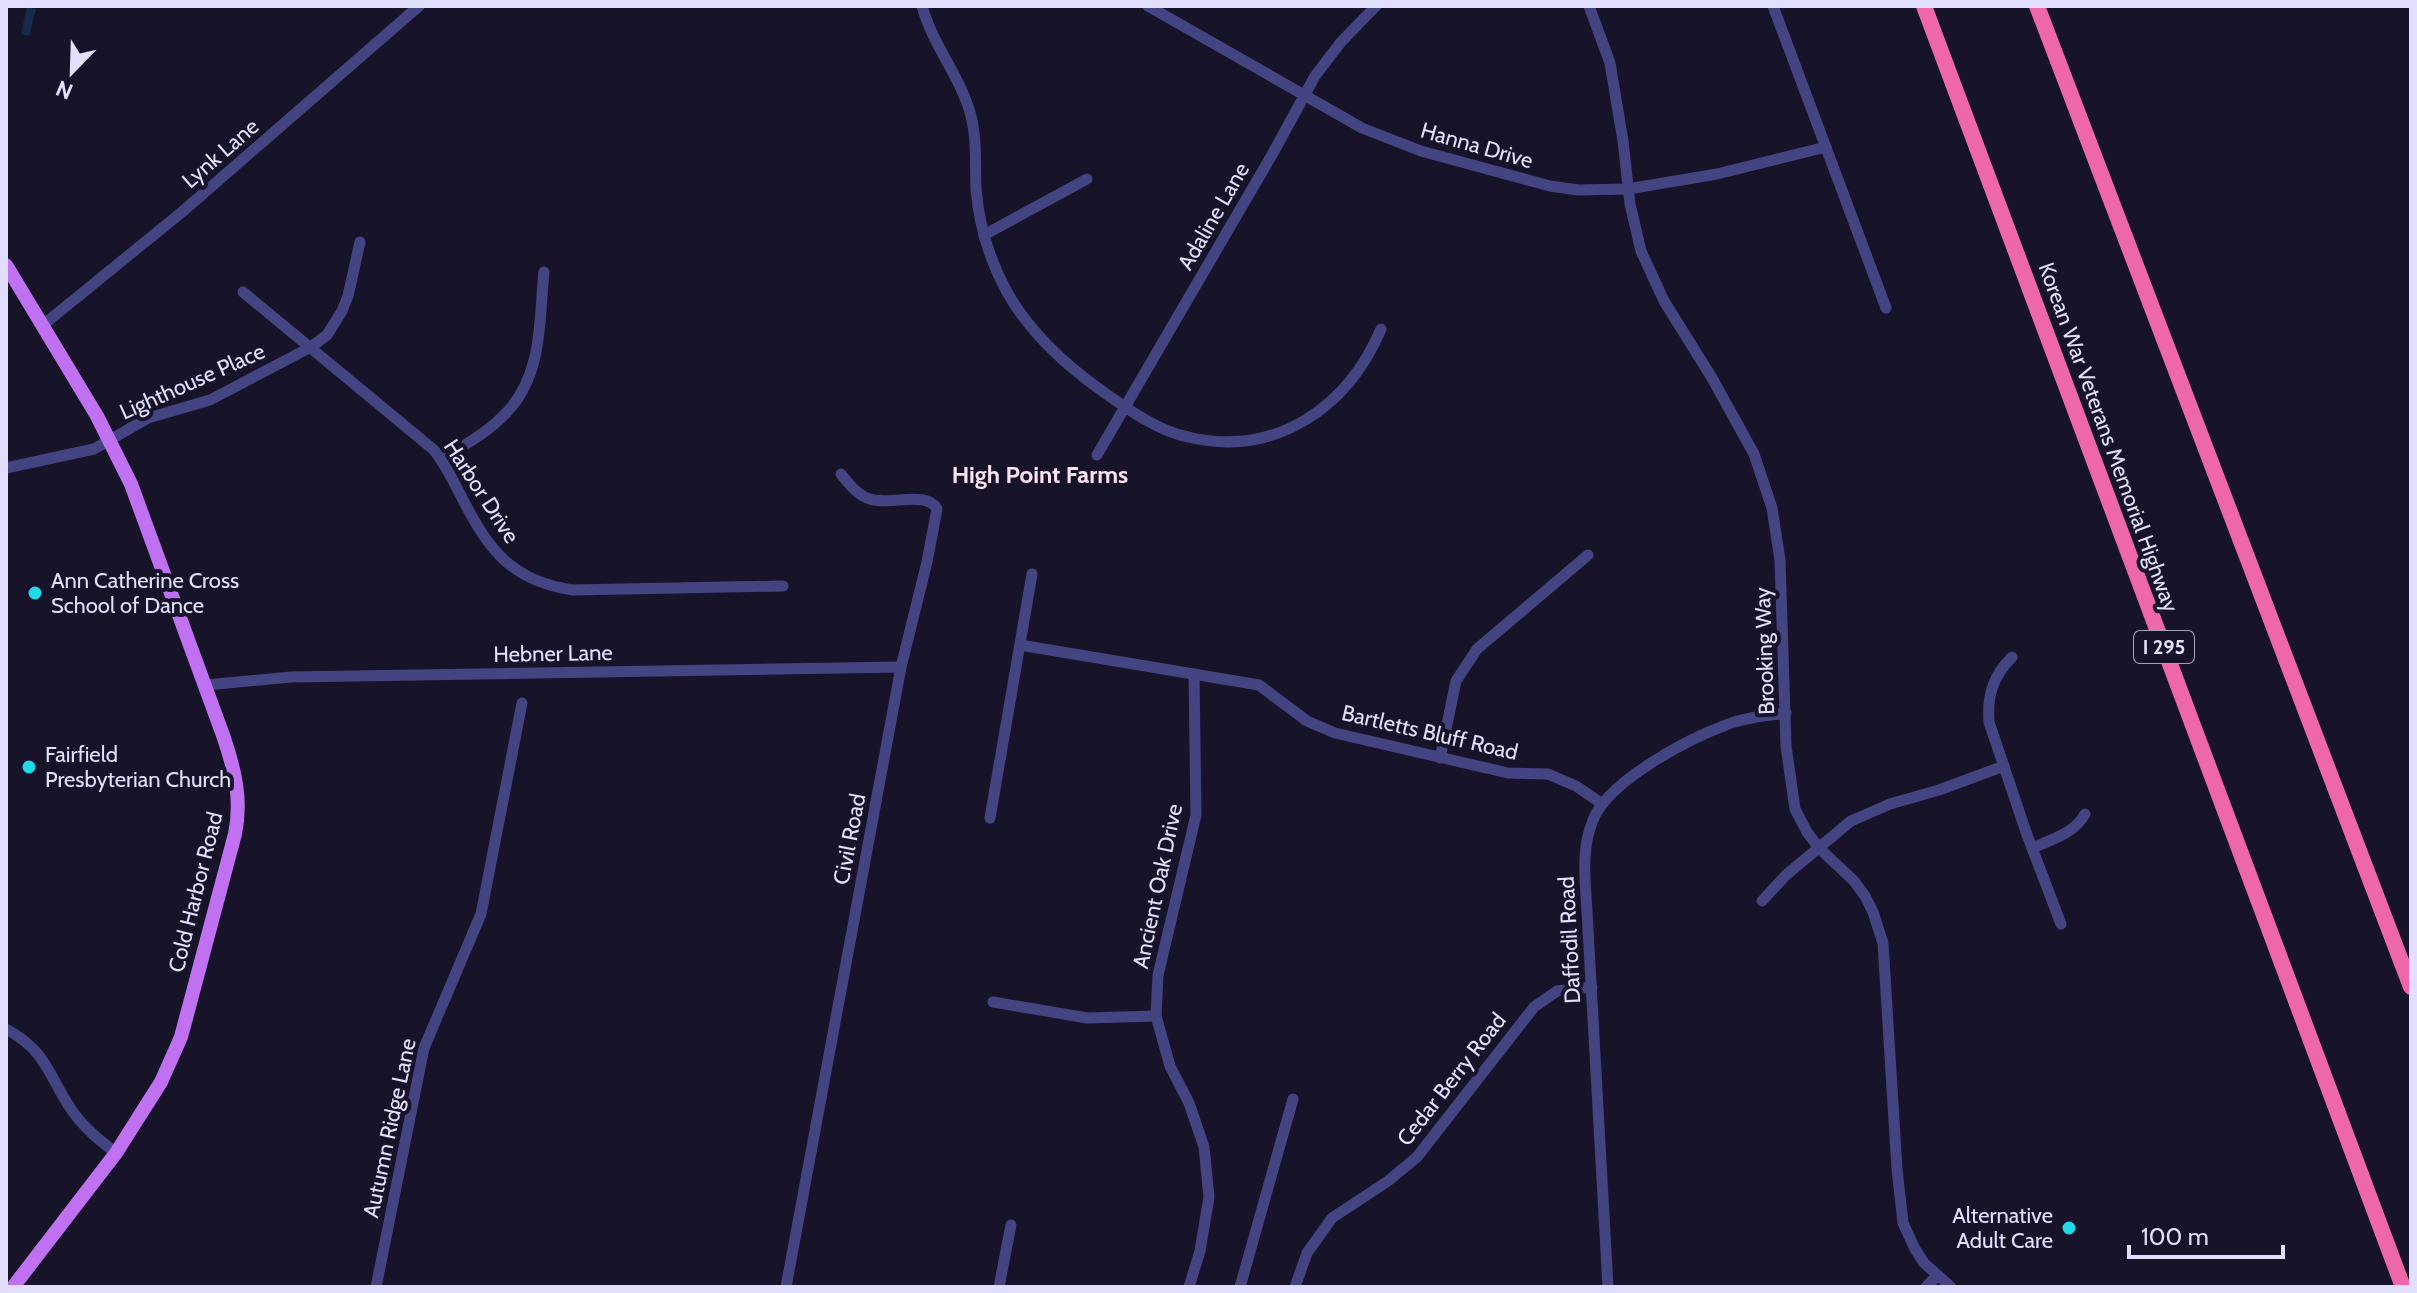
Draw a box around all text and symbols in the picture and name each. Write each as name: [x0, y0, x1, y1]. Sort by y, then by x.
north arrow: [32, 32, 112, 112]
text: N: [52, 74, 77, 105]
street label: Lynk Lane: [176, 113, 264, 194]
street label: Hanna Drive: [1418, 117, 1536, 174]
street label: Adaline Lane: [1172, 158, 1255, 275]
street label: Korean War Veterans Memorial Highway: [2033, 259, 2184, 616]
street label: Lighthouse Place: [115, 337, 269, 426]
street label: Harbor Drive: [438, 434, 525, 548]
district label: High Point Farms: [952, 460, 1128, 489]
place label: Ann Catherine Cross School of Dance: [51, 567, 239, 619]
marker: Ann Catherine Cross School of Dance: [26, 584, 44, 602]
street label: Brooking Way: [1749, 587, 1780, 715]
road number: I 295: [2134, 631, 2194, 663]
street label: Hebner Lane: [493, 639, 613, 668]
street label: Bartletts Bluff Road: [1339, 699, 1521, 766]
place label: Fairfield Presbyterian Church: [45, 741, 231, 793]
marker: Fairfield Presbyterian Church: [20, 758, 38, 776]
street label: Civil Road: [827, 791, 872, 887]
street label: Ancient Oak Drive: [1127, 801, 1188, 971]
street label: Cold Harbor Road: [163, 809, 228, 975]
street label: Daffodil Road: [1553, 876, 1586, 1004]
street label: Cedar Berry Road: [1391, 1007, 1512, 1151]
street label: Autumn Ridge Lane: [357, 1036, 422, 1220]
place label: Alternative Adult Care: [1952, 1202, 2053, 1254]
scale bar: [2129, 1209, 2283, 1259]
marker: Alternative Adult Care: [2060, 1219, 2078, 1237]
text: 100 m: [2141, 1222, 2209, 1251]

